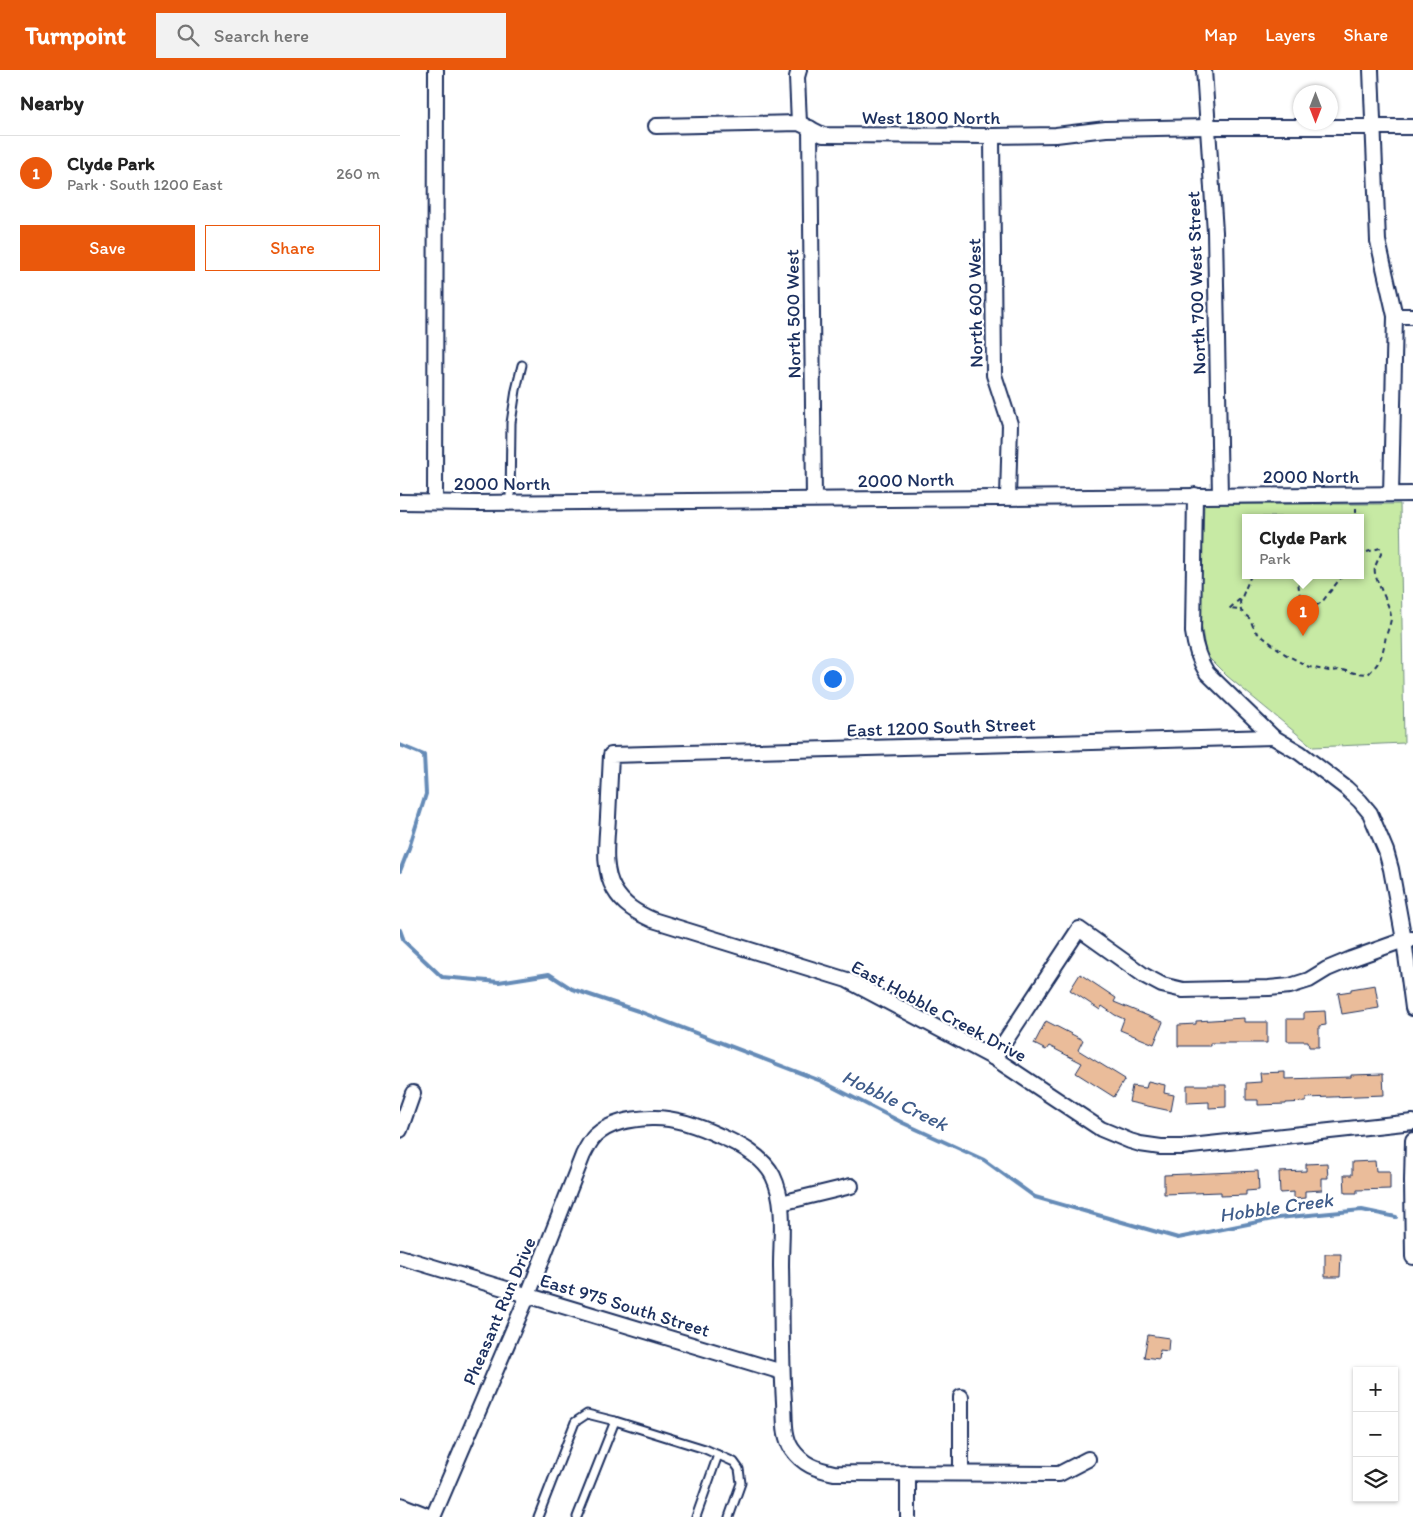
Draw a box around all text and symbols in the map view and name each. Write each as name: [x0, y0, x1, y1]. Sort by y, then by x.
search box: [156, 13, 506, 58]
text: Turnpoint: [25, 21, 126, 50]
icon: search: [174, 21, 202, 49]
text: Search here: [214, 24, 309, 47]
text: Map: [1204, 24, 1237, 46]
text: Layers: [1265, 24, 1315, 46]
text: Share: [1343, 24, 1388, 46]
north arrow: [1293, 85, 1338, 130]
text: Nearby: [20, 90, 84, 115]
street label: West 1800 North: [862, 106, 1000, 129]
text: Clyde Park: [67, 152, 155, 175]
text: 1: [32, 164, 40, 183]
text: 260 m: [336, 164, 380, 183]
text: Park · South 1200 East: [67, 175, 223, 194]
street label: North 700 West Street: [1181, 191, 1211, 375]
button: Save: [20, 225, 195, 271]
button: Share: [205, 225, 380, 271]
street label: North 600 West: [962, 238, 988, 368]
street label: North 500 West: [780, 249, 806, 379]
street label: 2000 North: [1263, 465, 1359, 488]
street label: 2000 North: [857, 468, 955, 492]
street label: 2000 North: [454, 472, 550, 495]
popup: [1242, 514, 1364, 579]
text: Clyde Park: [1259, 526, 1347, 549]
text: Park: [1259, 549, 1291, 568]
pin: 1: [1287, 595, 1319, 636]
your location: [820, 666, 846, 692]
street label: East 1200 South Street: [846, 712, 1036, 742]
street label: East Hobble Creek Drive: [847, 955, 1031, 1067]
water label: Hobble Creek: [838, 1064, 953, 1137]
water label: Hobble Creek: [1218, 1187, 1336, 1227]
street label: Pheasant Run Drive: [457, 1233, 541, 1389]
street label: East 975 South Street: [537, 1268, 713, 1342]
map controls: [1353, 1367, 1398, 1502]
button: +: [1353, 1367, 1398, 1412]
button: −: [1353, 1412, 1398, 1457]
button: layers: [1353, 1457, 1398, 1502]

